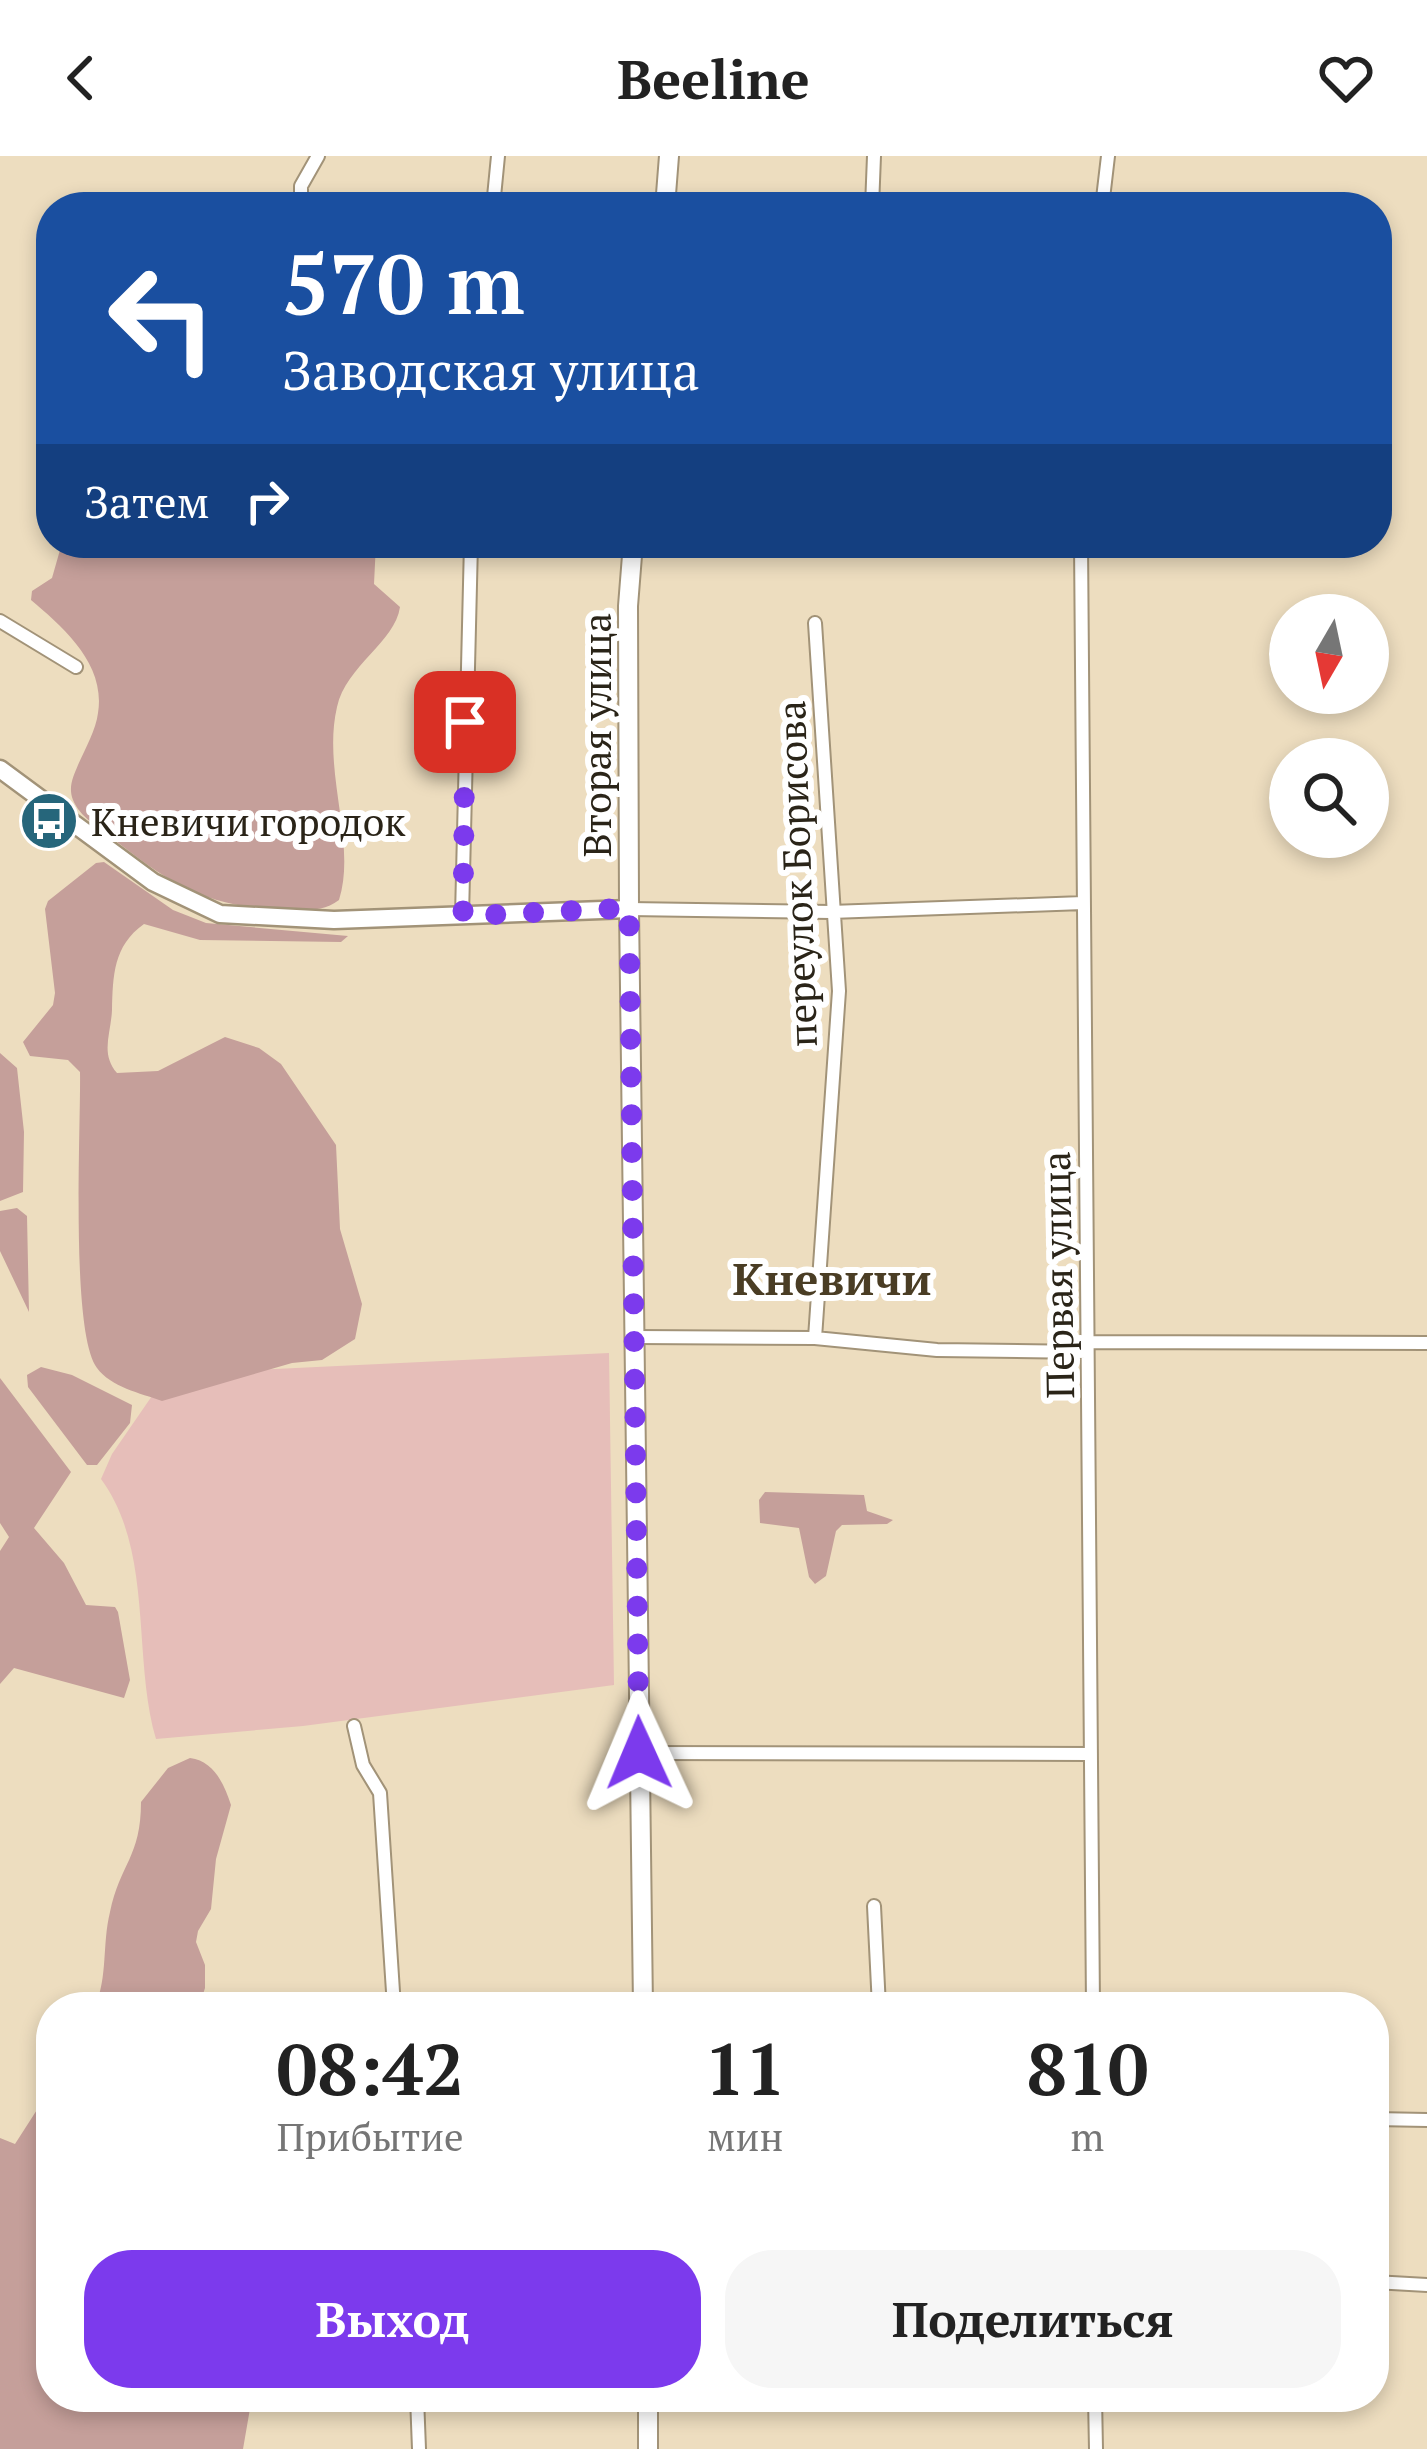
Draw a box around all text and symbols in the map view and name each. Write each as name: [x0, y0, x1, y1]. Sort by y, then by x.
text: Beeline: [617, 43, 810, 114]
icon: back: [48, 45, 114, 111]
icon: heart: [1313, 45, 1379, 111]
text: 570 m: [282, 227, 525, 338]
icon: left: [84, 240, 240, 396]
text: Заводская улица: [282, 334, 699, 405]
icon: right: [234, 468, 300, 534]
text: Затем: [84, 471, 210, 531]
north arrow: [1269, 594, 1389, 714]
map controls: [1269, 594, 1389, 858]
street label: Вторая улица: [570, 613, 622, 857]
pin: [414, 671, 516, 773]
icon: arrive: [432, 689, 498, 755]
street label: переулок Борисова: [764, 700, 828, 1048]
button: search: [1269, 738, 1389, 858]
bus stop icon: Кневичи городок: [18, 790, 80, 852]
place label: Кневичи городок: [91, 795, 406, 847]
street label: Первая улица: [1029, 1151, 1085, 1399]
district label: Кневичи: [732, 1248, 932, 1308]
position arrow: [576, 1690, 702, 1816]
text: 08:42: [277, 2020, 464, 2116]
text: 11: [704, 2020, 786, 2116]
text: 810: [1026, 2020, 1148, 2116]
text: Прибытие: [277, 2110, 464, 2162]
text: мин: [707, 2110, 783, 2162]
text: m: [1071, 2110, 1104, 2162]
button: Выход: [84, 2250, 701, 2388]
button: Поделиться: [725, 2250, 1341, 2388]

